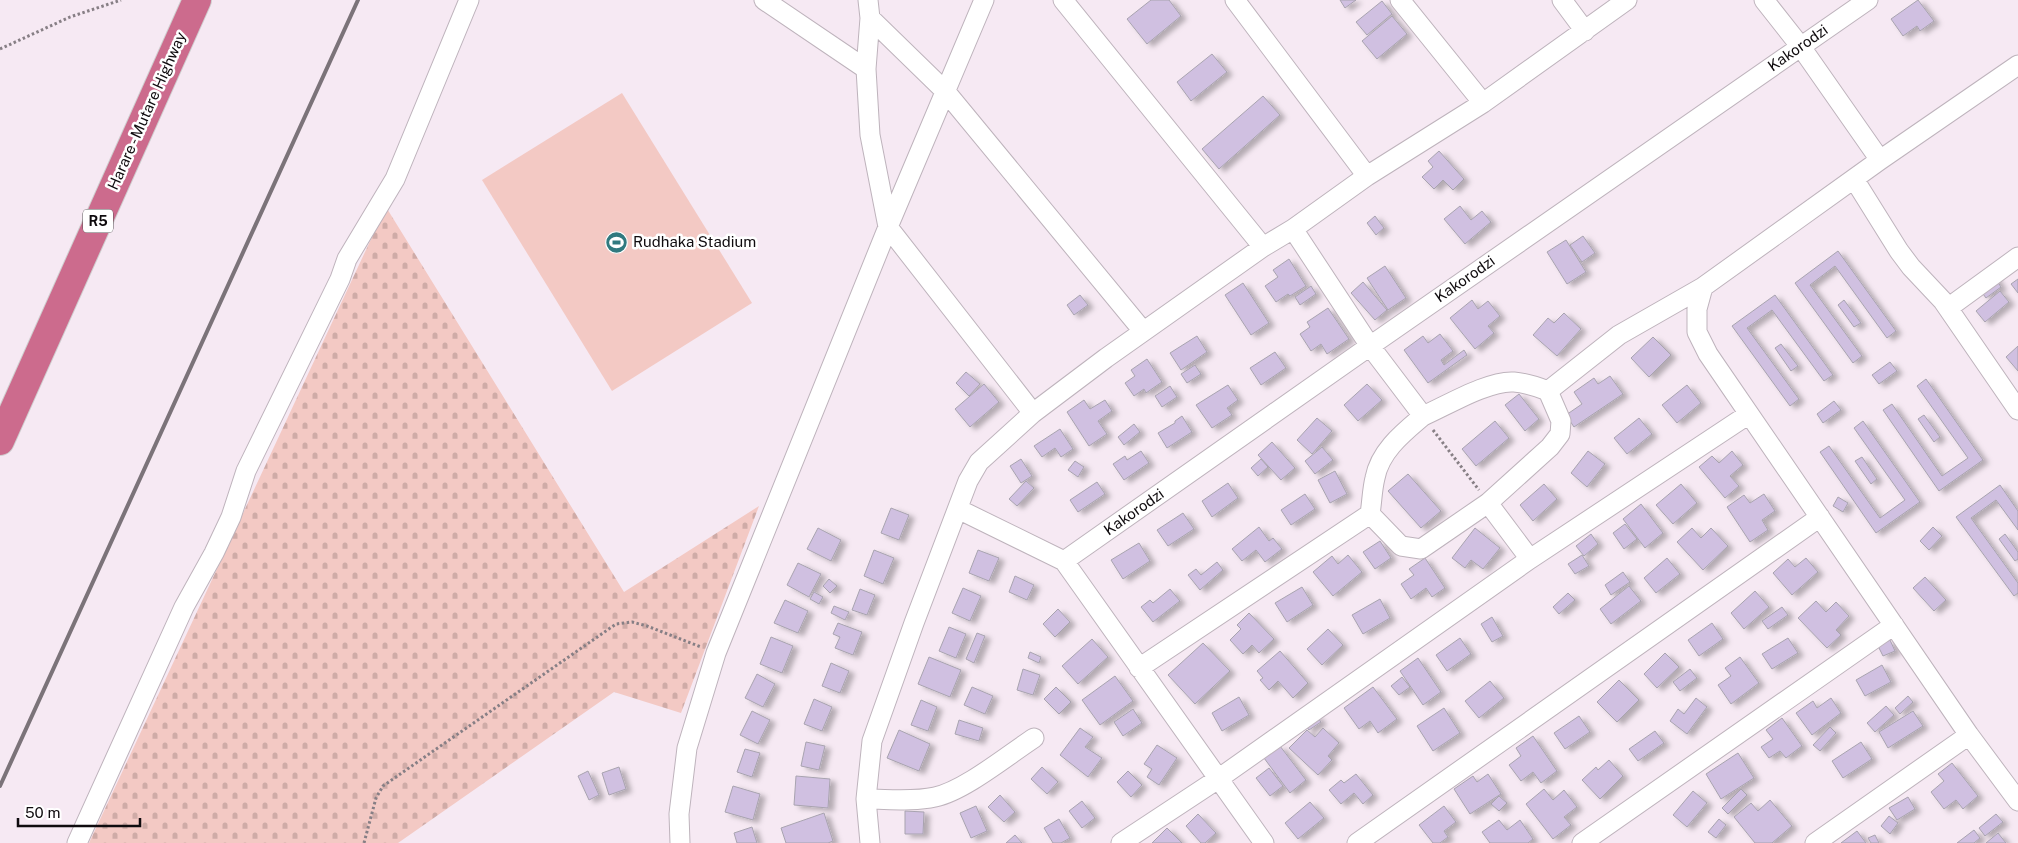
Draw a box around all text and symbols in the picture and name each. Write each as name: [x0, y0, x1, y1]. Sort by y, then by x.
street label: Kakorodzi: [1765, 21, 1831, 74]
street label: Harare - Mutare Highway: [104, 29, 189, 192]
road number: R5: [83, 210, 113, 232]
sports icon: Rudhaka Stadium: [605, 230, 629, 254]
place label: Rudhaka Stadium: [633, 233, 756, 250]
street label: Kakorodzi: [1432, 252, 1498, 305]
street label: Kakorodzi: [1101, 485, 1167, 538]
scale bar: [18, 796, 140, 828]
text: 50 m: [25, 804, 60, 821]

